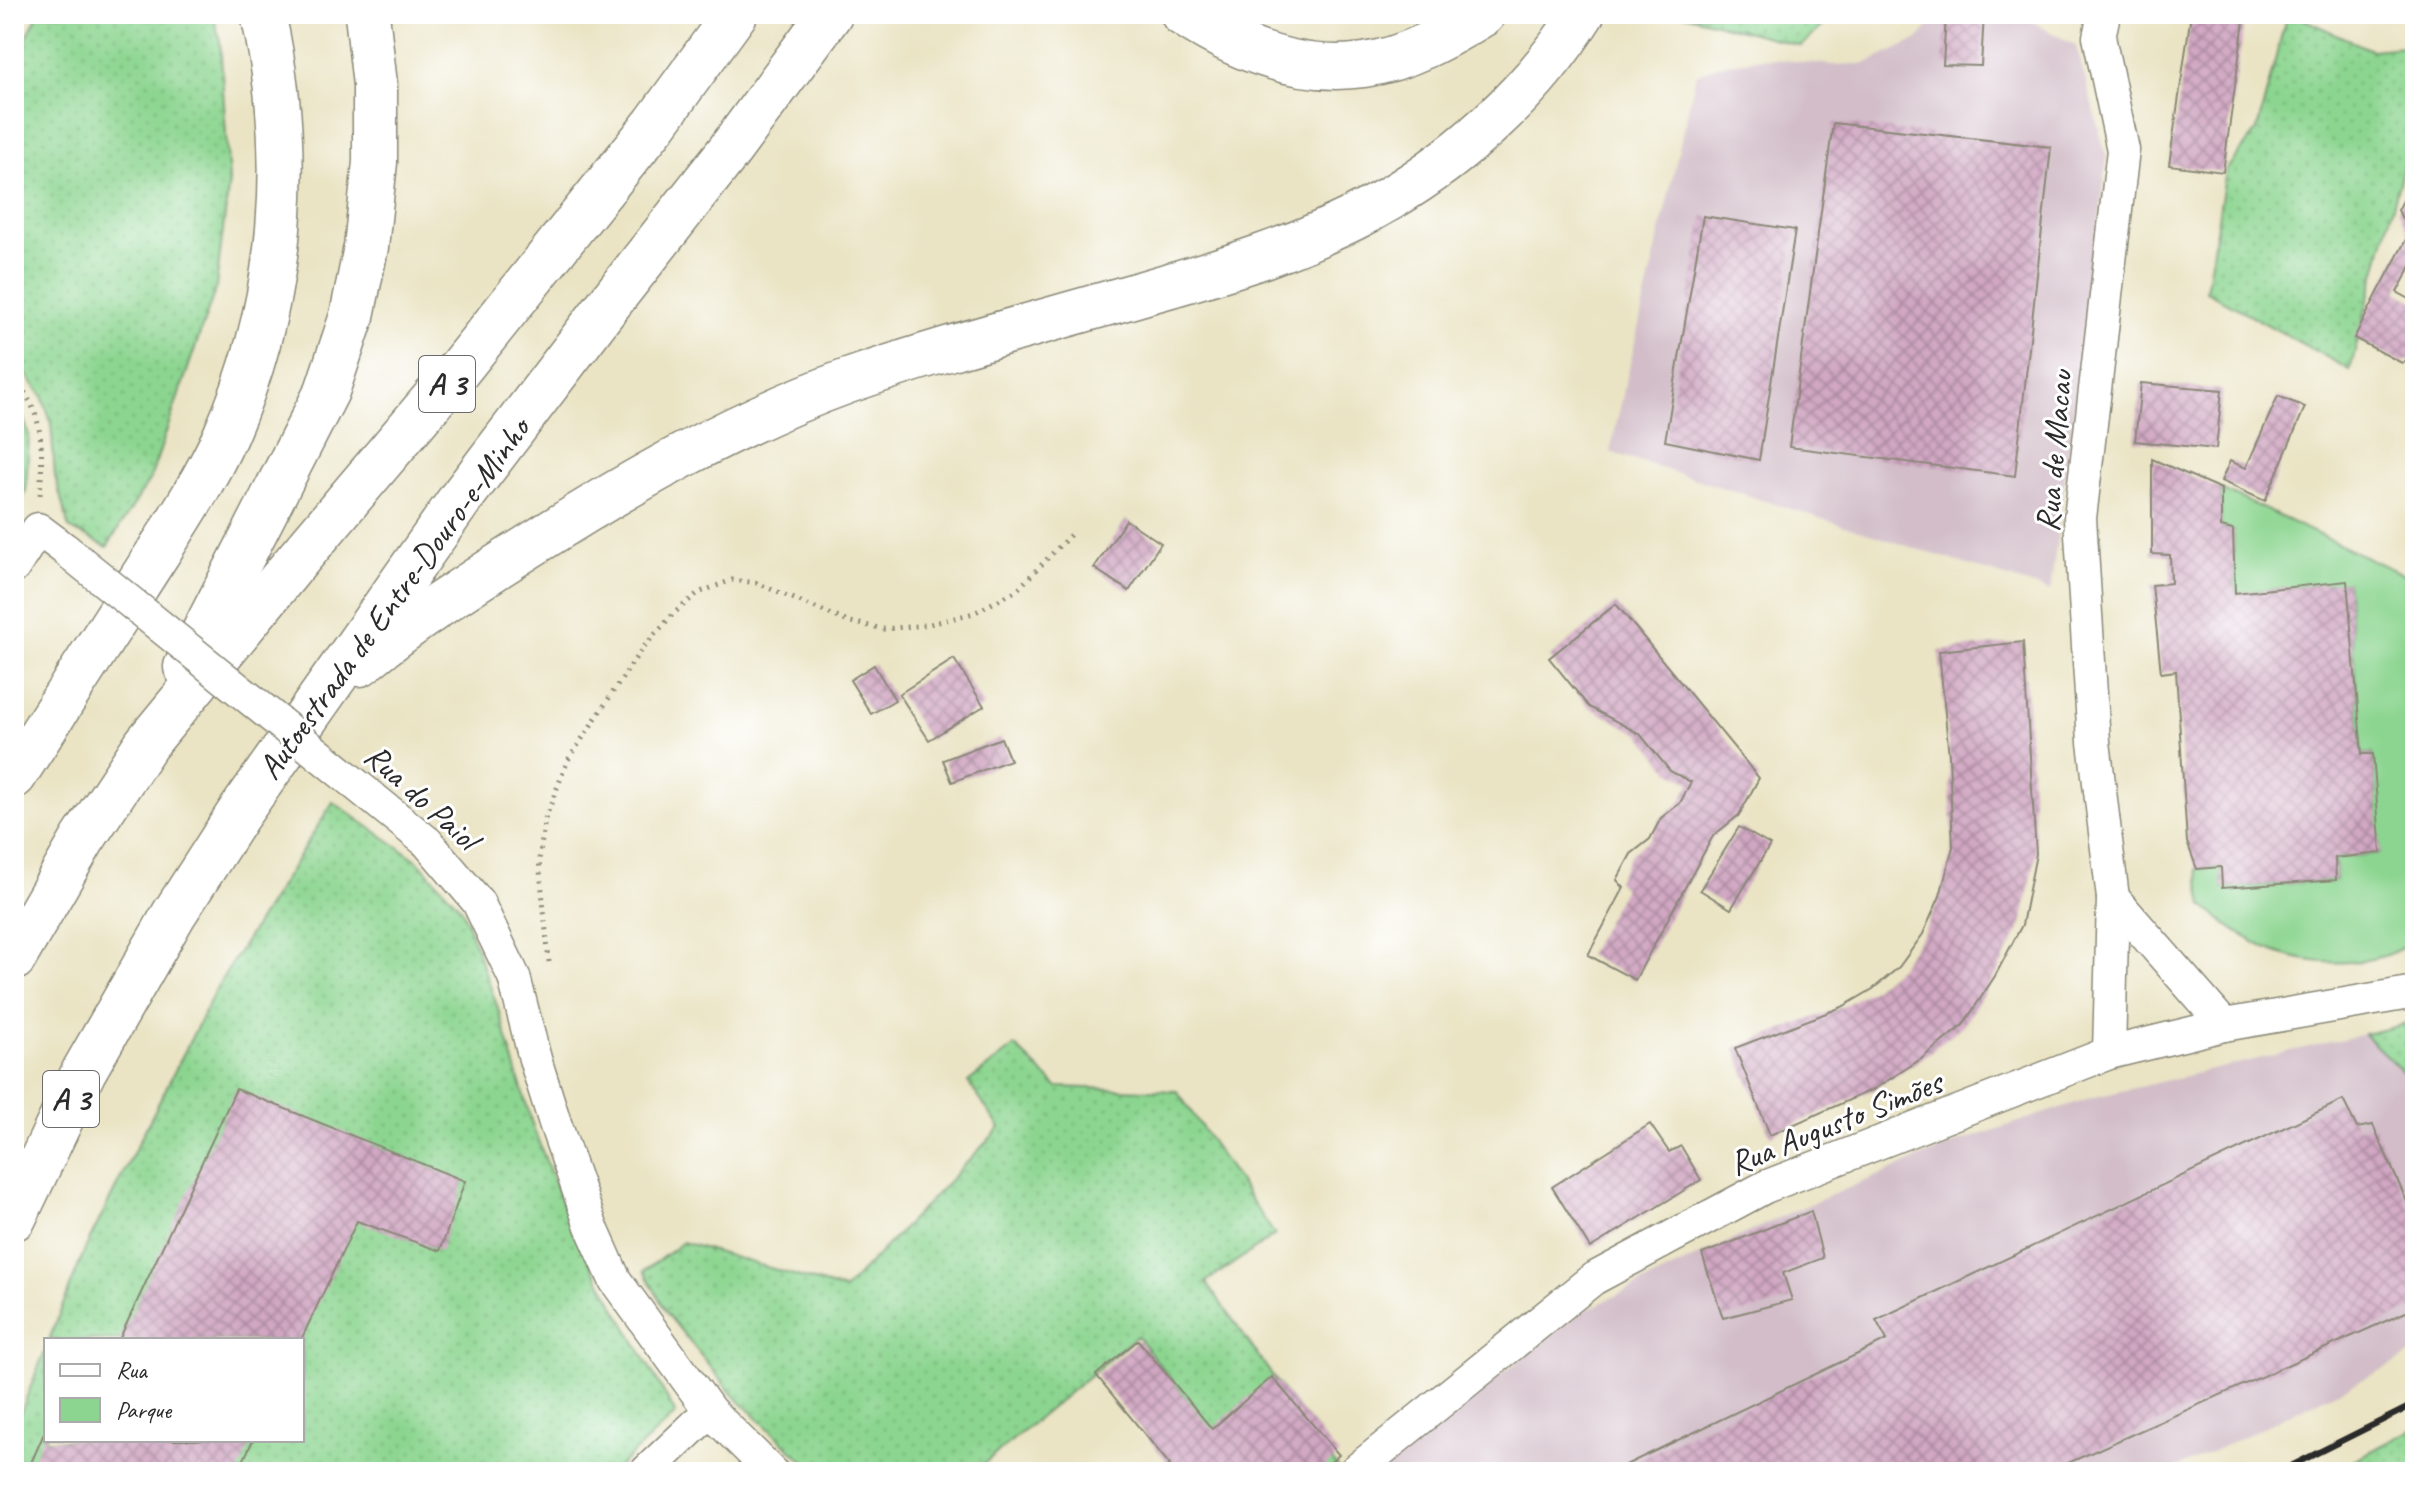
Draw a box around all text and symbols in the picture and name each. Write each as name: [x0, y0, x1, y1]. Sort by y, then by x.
road number: A 3: [419, 356, 475, 412]
street label: Rua de Macau: [2025, 366, 2082, 534]
street label: Autoestrada de Entre-Douro-e-Minho: [248, 406, 541, 787]
street label: Rua do Paiol: [356, 734, 492, 863]
street label: Rua Augusto Simões: [1723, 1059, 1951, 1185]
road number: A 3: [43, 1071, 99, 1127]
legend: [44, 1338, 304, 1442]
text: Rua: [116, 1355, 148, 1385]
text: Parque: [116, 1395, 173, 1425]

